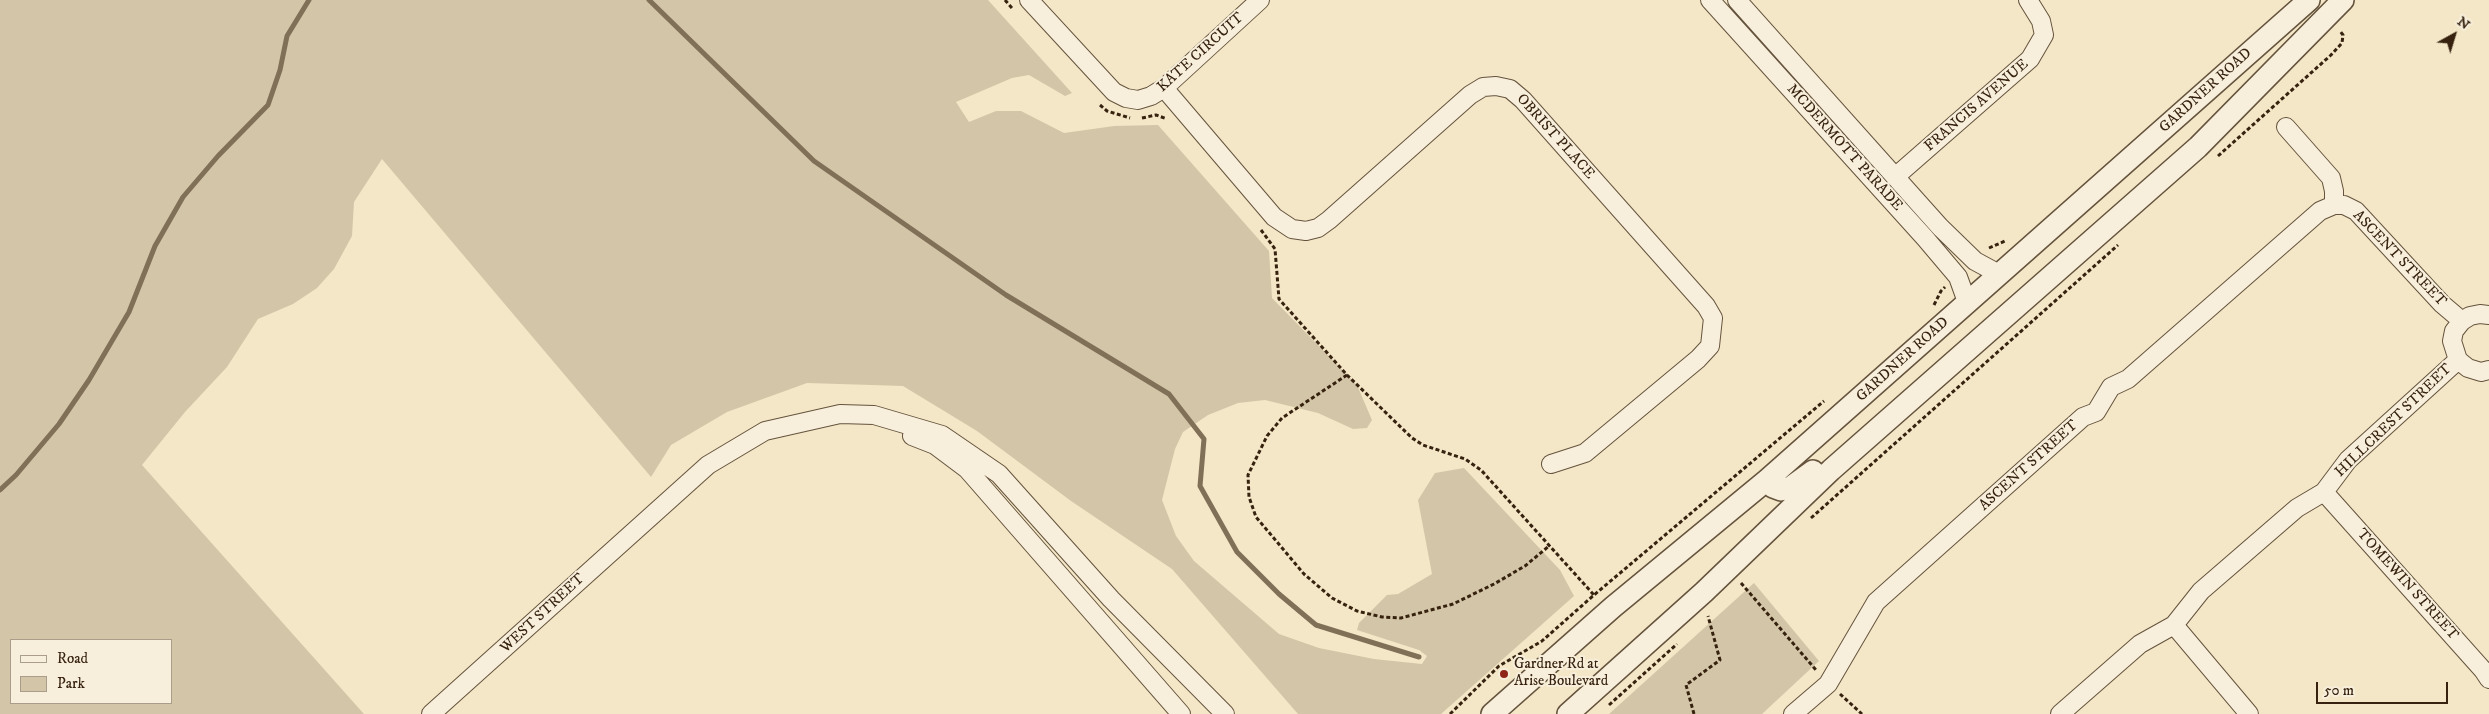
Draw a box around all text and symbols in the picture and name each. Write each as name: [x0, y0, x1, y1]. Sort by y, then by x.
street label: KATE CIRCUIT: [1154, 9, 1248, 97]
north arrow: [2429, 10, 2479, 60]
text: N: [2453, 13, 2474, 34]
street label: GARDNER ROAD: [2156, 45, 2256, 137]
street label: FRANCIS AVENUE: [1921, 56, 2033, 156]
street label: MCDERMOTT PARADE: [1782, 81, 1906, 215]
street label: OBRIST PLACE: [1512, 91, 1598, 183]
street label: ASCENT STREET: [2349, 207, 2449, 311]
street label: GARDNER ROAD: [1853, 314, 1953, 406]
street label: HILLCREST STREET: [2332, 361, 2456, 481]
street label: ASCENT STREET: [1976, 417, 2082, 515]
street label: TOMEWIN STREET: [2352, 526, 2462, 644]
street label: WEST STREET: [497, 570, 589, 658]
legend: [10, 639, 172, 704]
text: Road: [57, 649, 88, 668]
place label: Gardner Rd at Arise Boulevard: [1514, 656, 1608, 691]
marker: Gardner Rd at Arise Boulevard: [1498, 668, 1510, 680]
scale bar: [2319, 672, 2452, 704]
text: Park: [57, 674, 85, 693]
text: 50 m: [2324, 681, 2354, 700]

